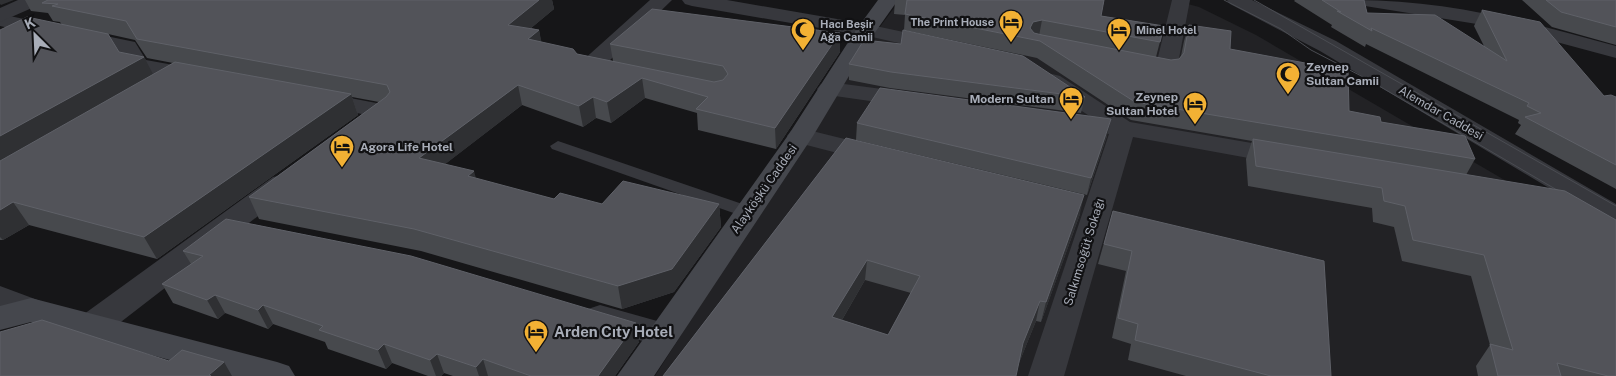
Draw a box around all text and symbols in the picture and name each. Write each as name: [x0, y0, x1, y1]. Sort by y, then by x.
hotel icon: The Print House: [998, 9, 1024, 43]
north arrow: [10, 10, 60, 60]
text: K: [22, 14, 38, 32]
place label: The Print House: [911, 16, 994, 28]
mosque icon: Hacı Beşir Ağa Camii: [790, 17, 816, 51]
hotel icon: Minel Hotel: [1106, 17, 1132, 51]
place label: Hacı Beşir Ağa Camii: [820, 18, 874, 43]
place label: Minel Hotel: [1136, 24, 1197, 36]
place label: Zeynep Sultan Camii: [1306, 60, 1379, 88]
mosque icon: Zeynep Sultan Camii: [1275, 61, 1301, 95]
street label: Alemdar Caddesi: [1396, 83, 1486, 143]
hotel icon: Modern Sultan: [1058, 86, 1084, 120]
place label: Zeynep Sultan Hotel: [1106, 90, 1178, 118]
hotel icon: Zeynep Sultan Hotel: [1182, 91, 1208, 125]
place label: Modern Sultan: [969, 92, 1054, 106]
hotel icon: Agora Life Hotel: [329, 134, 355, 168]
place label: Agora Life Hotel: [360, 140, 453, 154]
street label: Alayköşkü Caddesi: [728, 142, 800, 236]
street label: Salkımsoğüt Sokağı: [1061, 197, 1107, 307]
hotel icon: Arden Cıty Hotel: [523, 319, 549, 353]
place label: Arden Cıty Hotel: [554, 323, 673, 340]

